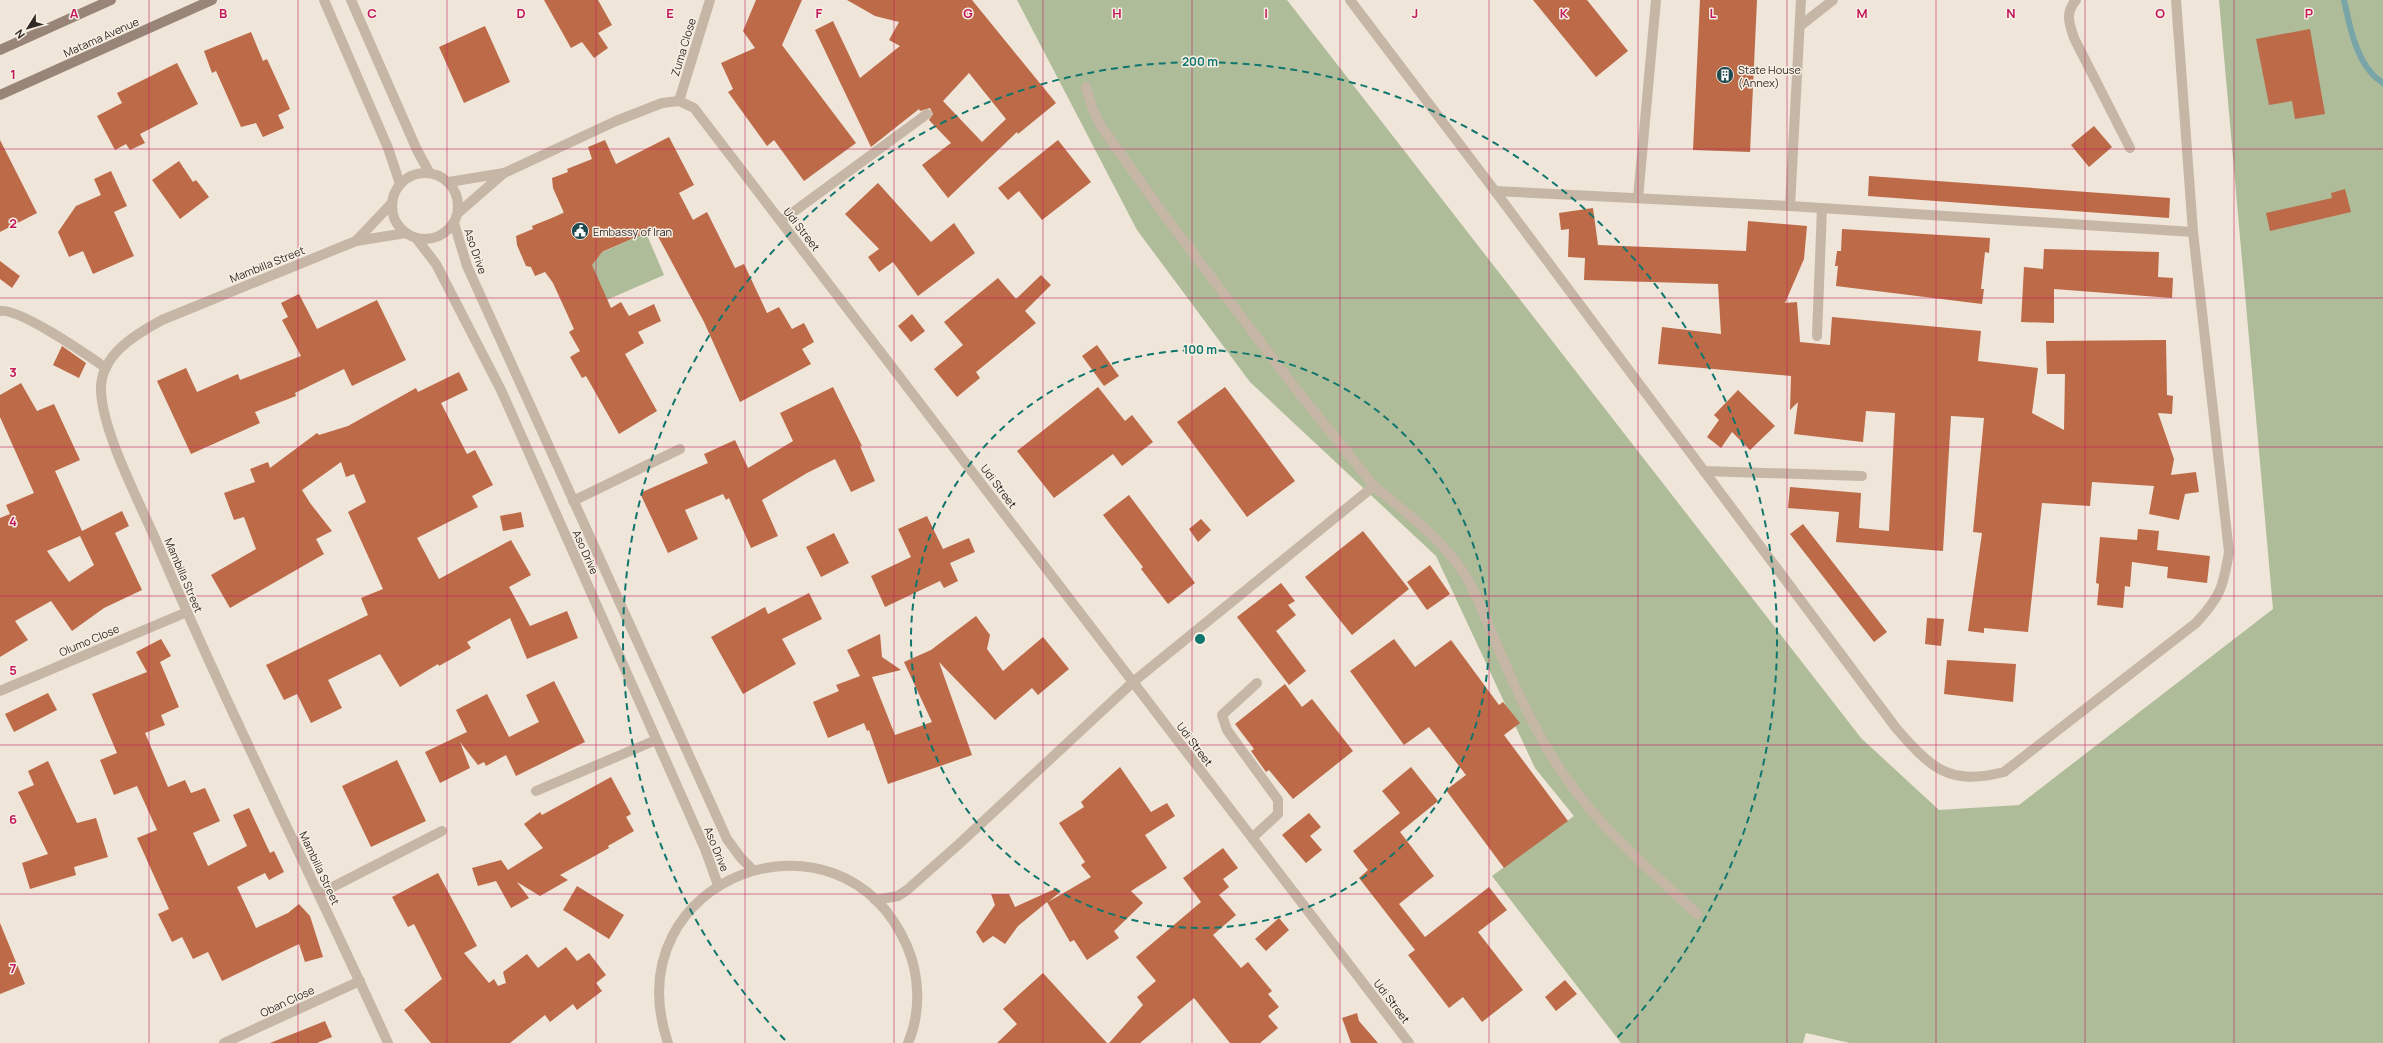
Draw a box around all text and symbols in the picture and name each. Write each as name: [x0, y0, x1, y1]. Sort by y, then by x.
text: B: [219, 4, 227, 22]
text: C: [367, 4, 377, 22]
text: D: [516, 4, 526, 22]
text: E: [666, 4, 674, 22]
text: F: [816, 4, 823, 22]
text: G: [963, 4, 973, 22]
text: H: [1112, 4, 1122, 22]
text: I: [1264, 4, 1268, 22]
text: J: [1412, 4, 1418, 22]
text: K: [1560, 4, 1569, 22]
text: L: [1710, 4, 1717, 22]
text: M: [1856, 4, 1868, 22]
text: N: [2006, 4, 2016, 22]
text: O: [2155, 4, 2165, 22]
text: P: [2305, 4, 2313, 22]
north arrow: [8, 8, 48, 48]
street label: Matama Avenue: [61, 14, 141, 60]
street label: Zuma Close: [667, 16, 699, 78]
text: N: [11, 27, 28, 42]
text: 200 m: [1182, 53, 1218, 70]
place label: State House (Annex): [1738, 62, 1801, 90]
text: 1: [10, 65, 16, 83]
building icon: State House (Annex): [1715, 65, 1735, 85]
street label: Udi Street: [780, 204, 824, 254]
text: 2: [9, 214, 17, 232]
public building icon: Embassy of Iran: [570, 221, 590, 241]
place label: Embassy of Iran: [593, 224, 672, 239]
street label: Aso Drive: [461, 226, 491, 276]
street label: Mambilla Street: [227, 242, 307, 286]
text: 100 m: [1183, 341, 1217, 358]
text: 3: [9, 363, 17, 381]
street label: Udi Street: [978, 461, 1020, 511]
text: 4: [9, 512, 17, 530]
street label: Aso Drive: [570, 527, 603, 577]
street label: Mambilla Street: [162, 535, 206, 615]
street label: Olumo Close: [57, 620, 122, 659]
centre of rings: [1193, 632, 1207, 646]
text: 5: [9, 661, 17, 679]
street label: Udi Street: [1174, 719, 1216, 769]
text: 6: [9, 810, 17, 828]
street label: Aso Drive: [701, 824, 733, 874]
street label: Mambilla Street: [296, 829, 344, 907]
text: 7: [10, 959, 17, 977]
street label: Udi Street: [1371, 976, 1413, 1026]
street label: Oban Close: [257, 982, 317, 1020]

